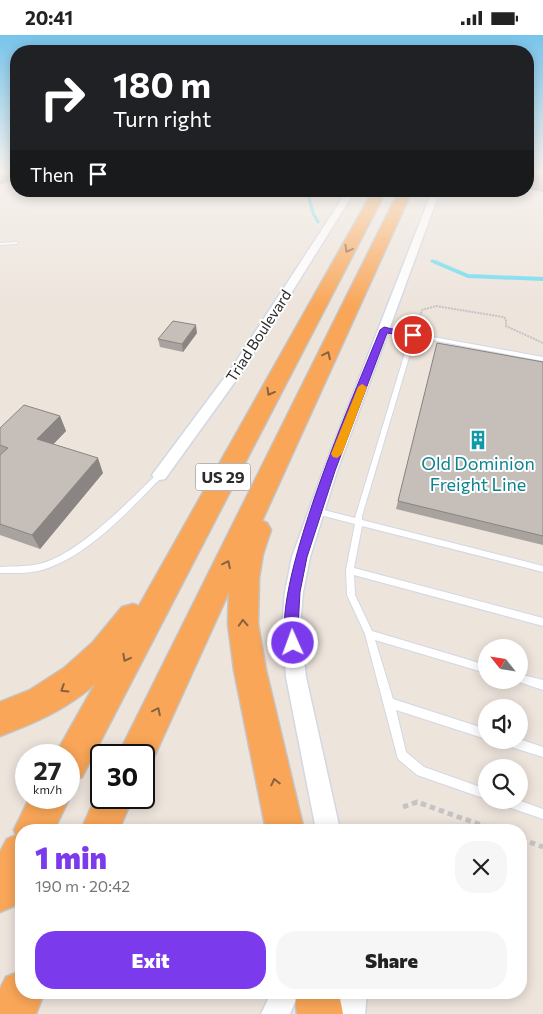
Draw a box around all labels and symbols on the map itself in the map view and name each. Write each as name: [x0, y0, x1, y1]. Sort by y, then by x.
one-way arrow: [344, 244, 354, 253]
street label: Triad Boulevard: [222, 286, 295, 385]
pin: [392, 314, 434, 356]
one-way arrow: [321, 351, 332, 360]
one-way arrow: [266, 387, 276, 396]
building icon: Old Dominion Freight Line: [467, 429, 489, 451]
place label: Old Dominion Freight Line: [421, 452, 535, 495]
road number: US 29: [196, 463, 250, 491]
one-way arrow: [221, 561, 231, 570]
position arrow: [266, 616, 318, 668]
one-way arrow: [237, 619, 248, 627]
north arrow: [478, 639, 528, 689]
one-way arrow: [122, 652, 132, 661]
one-way arrow: [60, 682, 69, 692]
one-way arrow: [150, 707, 161, 716]
speed limit sign: 30: [90, 744, 155, 809]
one-way arrow: [270, 778, 281, 787]

